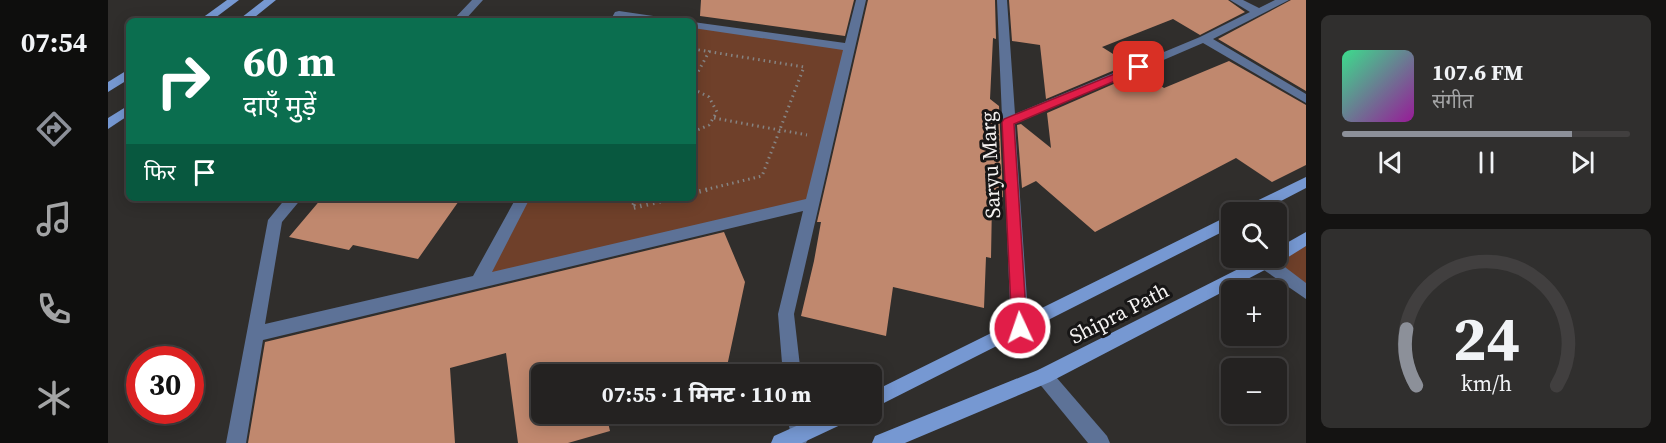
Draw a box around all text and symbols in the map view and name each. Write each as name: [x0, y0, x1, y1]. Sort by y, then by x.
text: 07:54: [21, 24, 87, 61]
text: 60 m: [243, 32, 336, 90]
pin: [1113, 41, 1164, 92]
icon: right: [144, 42, 222, 120]
icon: arrive: [1122, 50, 1155, 83]
text: 107.6 FM: [1432, 57, 1523, 87]
text: दाएँ मुड़ें: [243, 87, 316, 124]
text: संगीत: [1432, 87, 1473, 115]
icon: directions: [33, 108, 75, 150]
street label: Saryu Marg: [973, 111, 1007, 219]
icon: previous: [1374, 146, 1407, 179]
icon: pause: [1470, 146, 1503, 179]
icon: next: [1566, 146, 1599, 179]
icon: arrive: [188, 156, 221, 189]
text: फिर: [144, 157, 176, 187]
icon: music: [33, 198, 75, 240]
map controls: [1221, 202, 1287, 424]
button: search: [1221, 202, 1287, 268]
street label: Shipra Path: [1064, 276, 1174, 350]
button: +: [1221, 280, 1287, 346]
icon: phone: [33, 288, 75, 330]
text: 24: [1452, 295, 1520, 381]
position arrow: [988, 296, 1052, 360]
speed limit sign: 30: [126, 346, 204, 424]
button: −: [1221, 358, 1287, 424]
text: km/h: [1460, 369, 1512, 398]
icon: climate: [33, 377, 75, 419]
text: 07:55 · 1 मिनट · 110 m: [602, 379, 811, 409]

